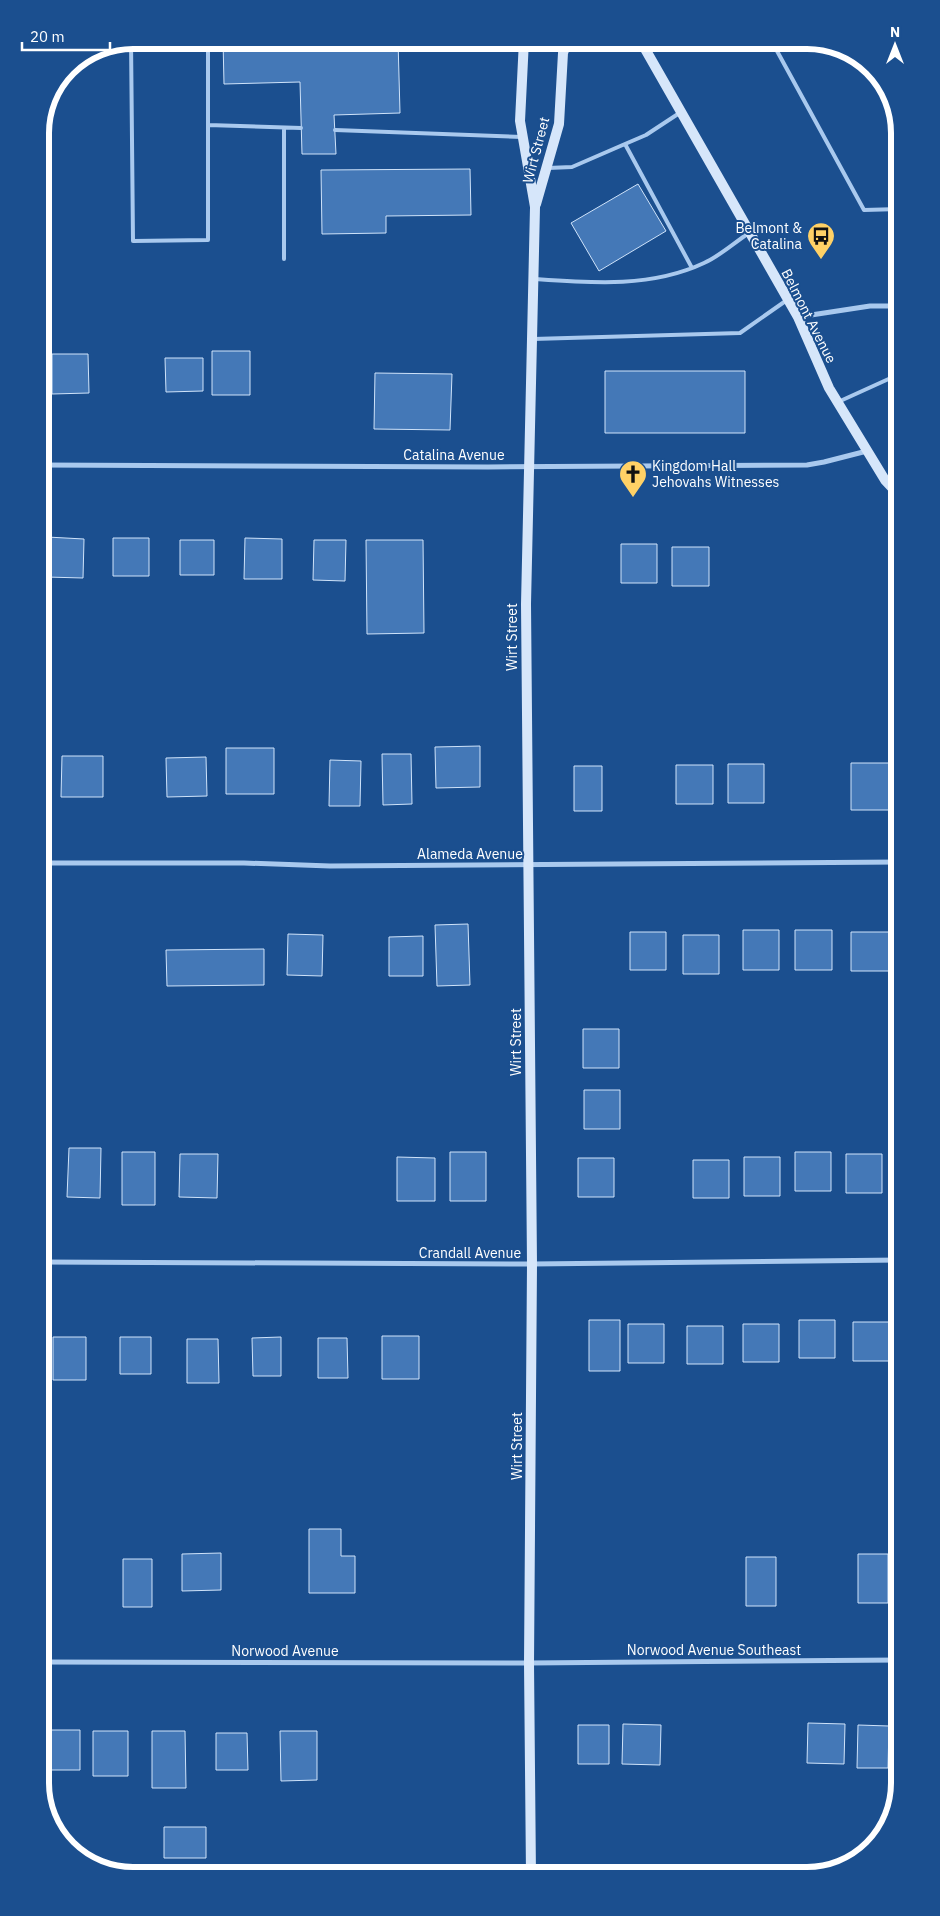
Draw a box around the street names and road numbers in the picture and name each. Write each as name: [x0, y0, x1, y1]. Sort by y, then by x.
street label: Wirt Street: [519, 115, 553, 185]
street label: Belmont Avenue: [777, 266, 841, 367]
street label: Catalina Avenue: [403, 446, 505, 464]
street label: Wirt Street: [503, 603, 521, 671]
street label: Alameda Avenue: [417, 845, 523, 863]
street label: Wirt Street: [507, 1008, 525, 1076]
street label: Crandall Avenue: [419, 1244, 522, 1262]
street label: Wirt Street: [508, 1412, 526, 1480]
street label: Norwood Avenue Southeast: [627, 1641, 801, 1659]
street label: Norwood Avenue: [231, 1642, 339, 1660]

